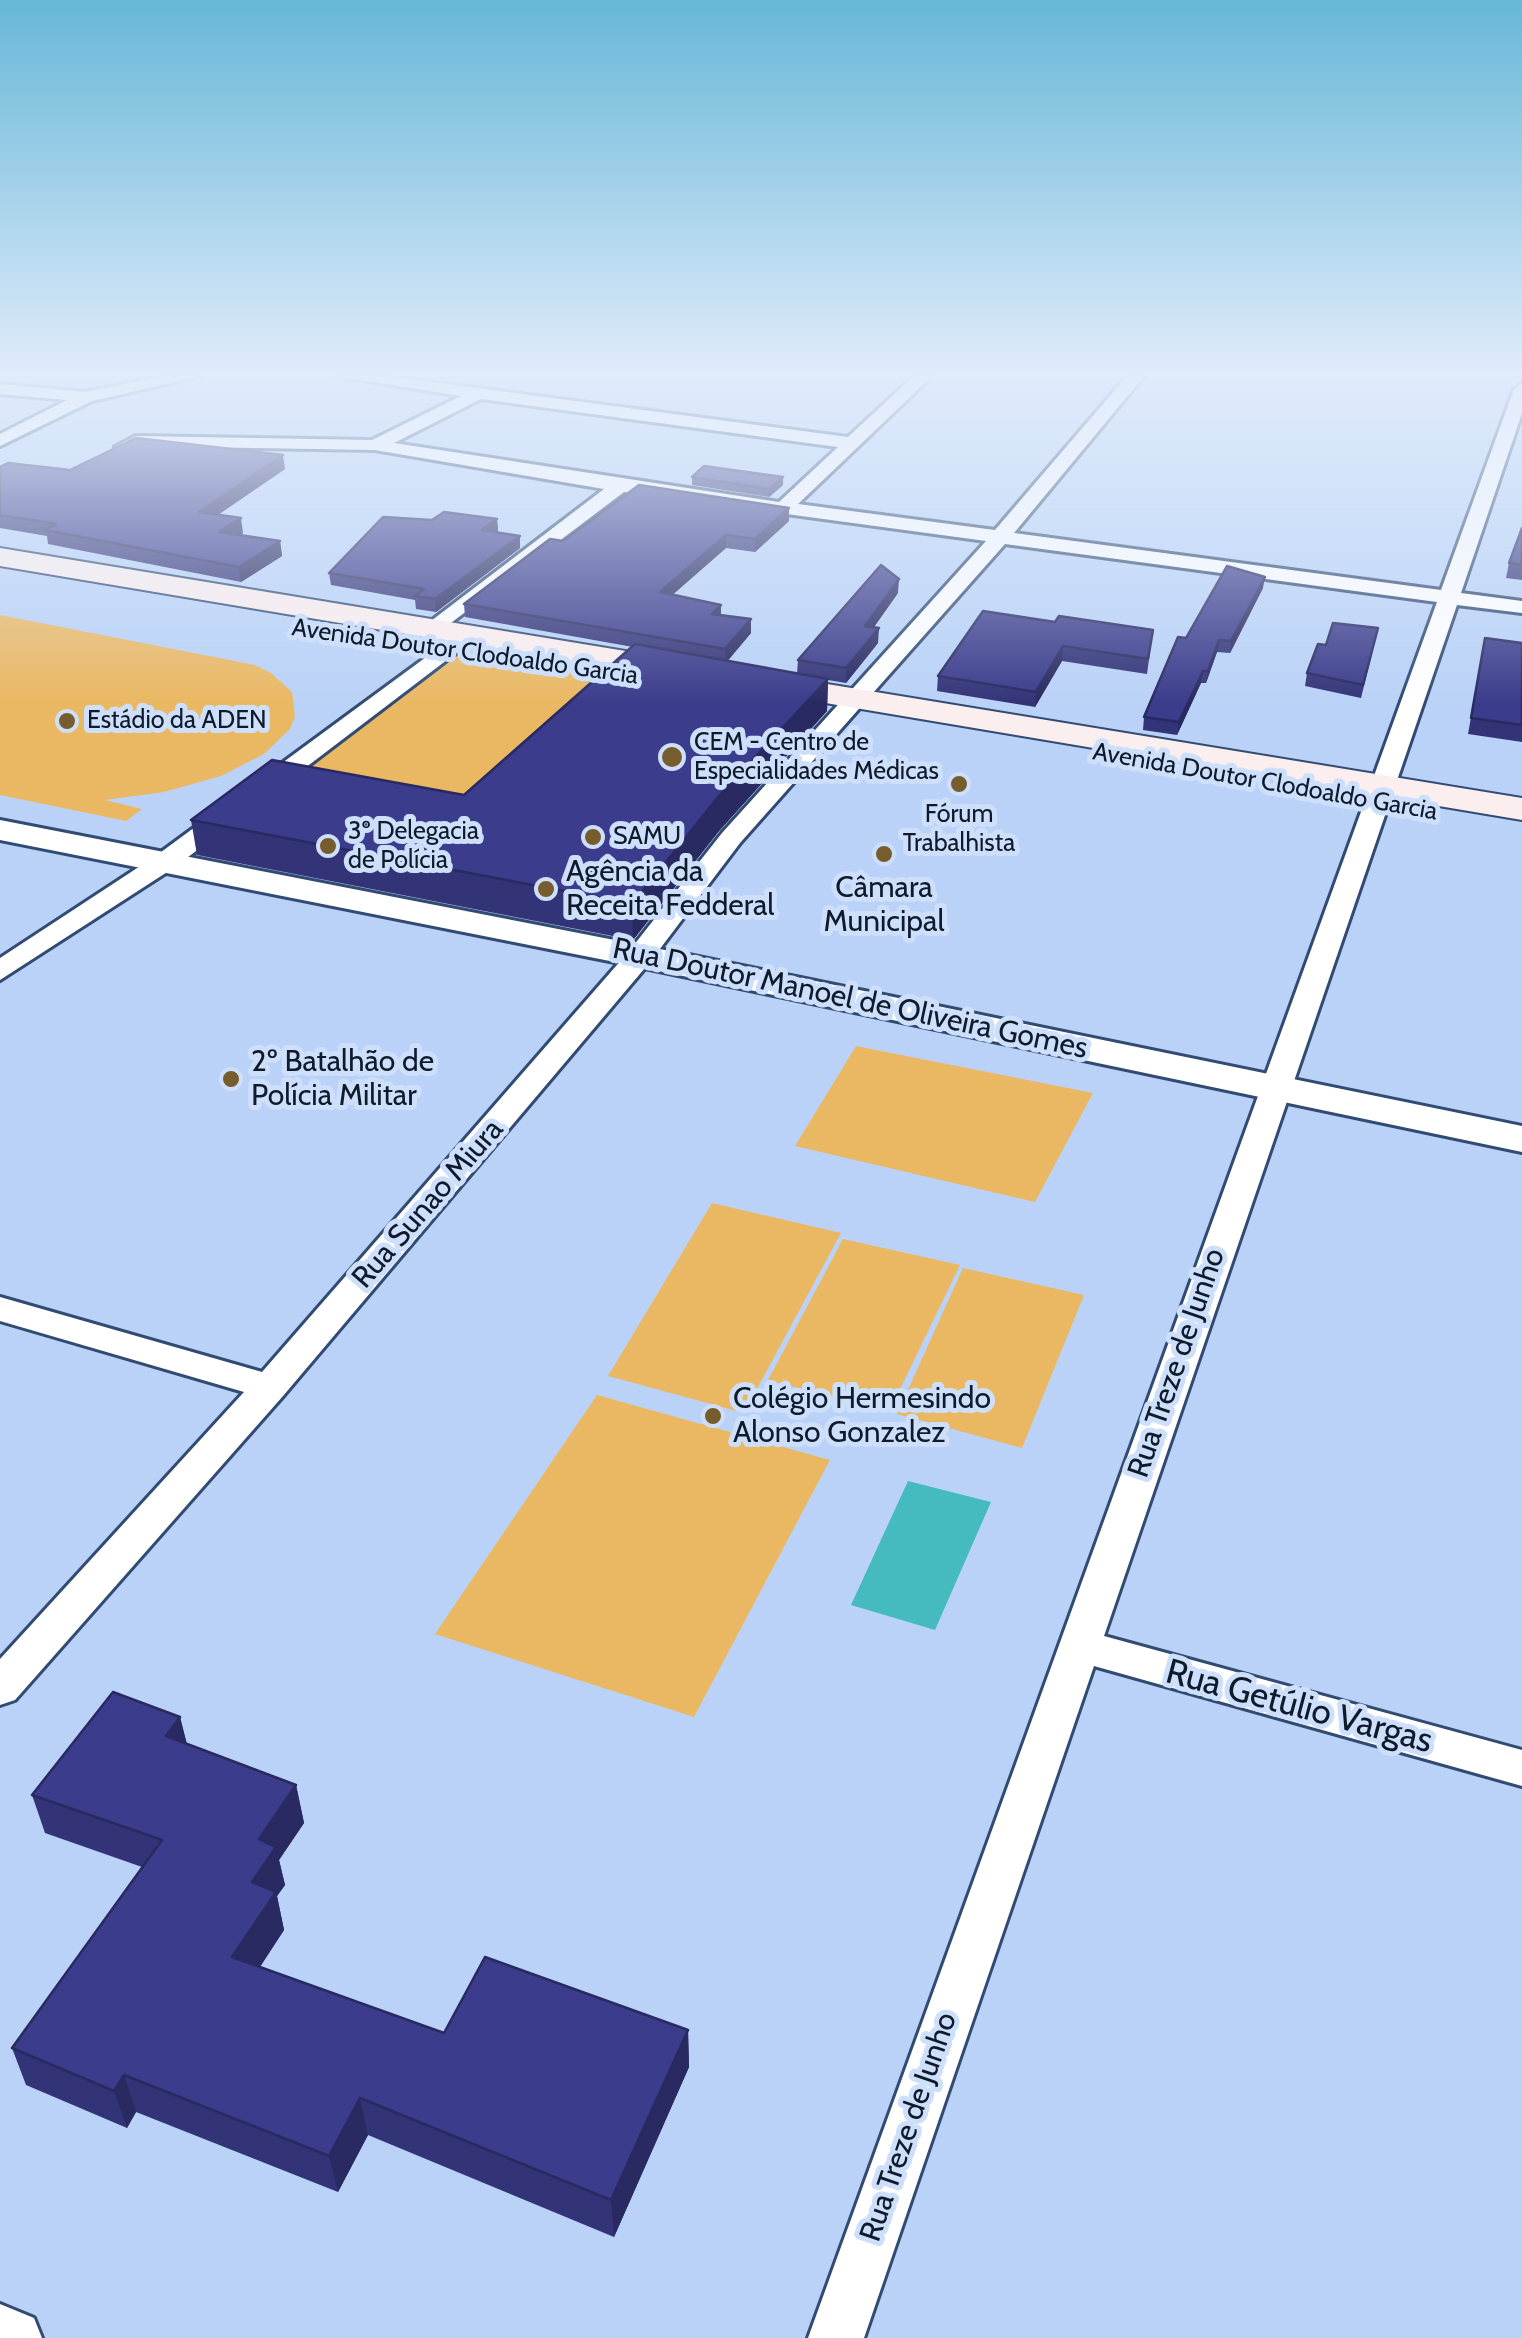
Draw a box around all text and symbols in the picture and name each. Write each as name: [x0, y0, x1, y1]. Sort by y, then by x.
street label: Avenida Doutor Clodoaldo Garcia: [290, 613, 640, 691]
place label: Estádio da ADEN: [87, 706, 267, 736]
marker: Estádio da ADEN: [56, 710, 78, 732]
place label: CEM - Centro de Especialidades Médicas: [694, 728, 939, 787]
street label: Avenida Doutor Clodoaldo Garcia: [1090, 737, 1440, 827]
marker: CEM - Centro de Especialidades Médicas: [659, 744, 685, 770]
marker: Fórum Trabalhista: [948, 773, 970, 795]
place label: Fórum Trabalhista: [903, 800, 1015, 859]
place label: 3º Delegacia de Polícia: [348, 817, 479, 876]
place label: SAMU: [613, 822, 681, 852]
marker: SAMU: [582, 826, 604, 848]
marker: 3º Delegacia de Polícia: [317, 835, 339, 857]
marker: Câmara Municipal: [873, 843, 895, 865]
place label: Agência da Receita Fedderal: [566, 854, 774, 924]
place label: Câmara Municipal: [823, 870, 945, 940]
marker: Agência da Receita Fedderal: [535, 878, 557, 900]
street label: Rua Doutor Manoel de Oliveira Gomes: [609, 931, 1091, 1067]
place label: 2º Batalhão de Polícia Militar: [251, 1044, 434, 1114]
marker: 2º Batalhão de Polícia Militar: [220, 1068, 242, 1090]
street label: Rua Sunao Miura: [345, 1112, 511, 1296]
street label: Rua Treze de Junho: [1121, 1244, 1233, 1482]
place label: Colégio Hermesindo Alonso Gonzalez: [733, 1381, 991, 1452]
marker: Colégio Hermesindo Alonso Gonzalez: [702, 1405, 724, 1427]
street label: Rua Getúlio Vargas: [1161, 1651, 1437, 1763]
street label: Rua Treze de Junho: [853, 2008, 965, 2246]

